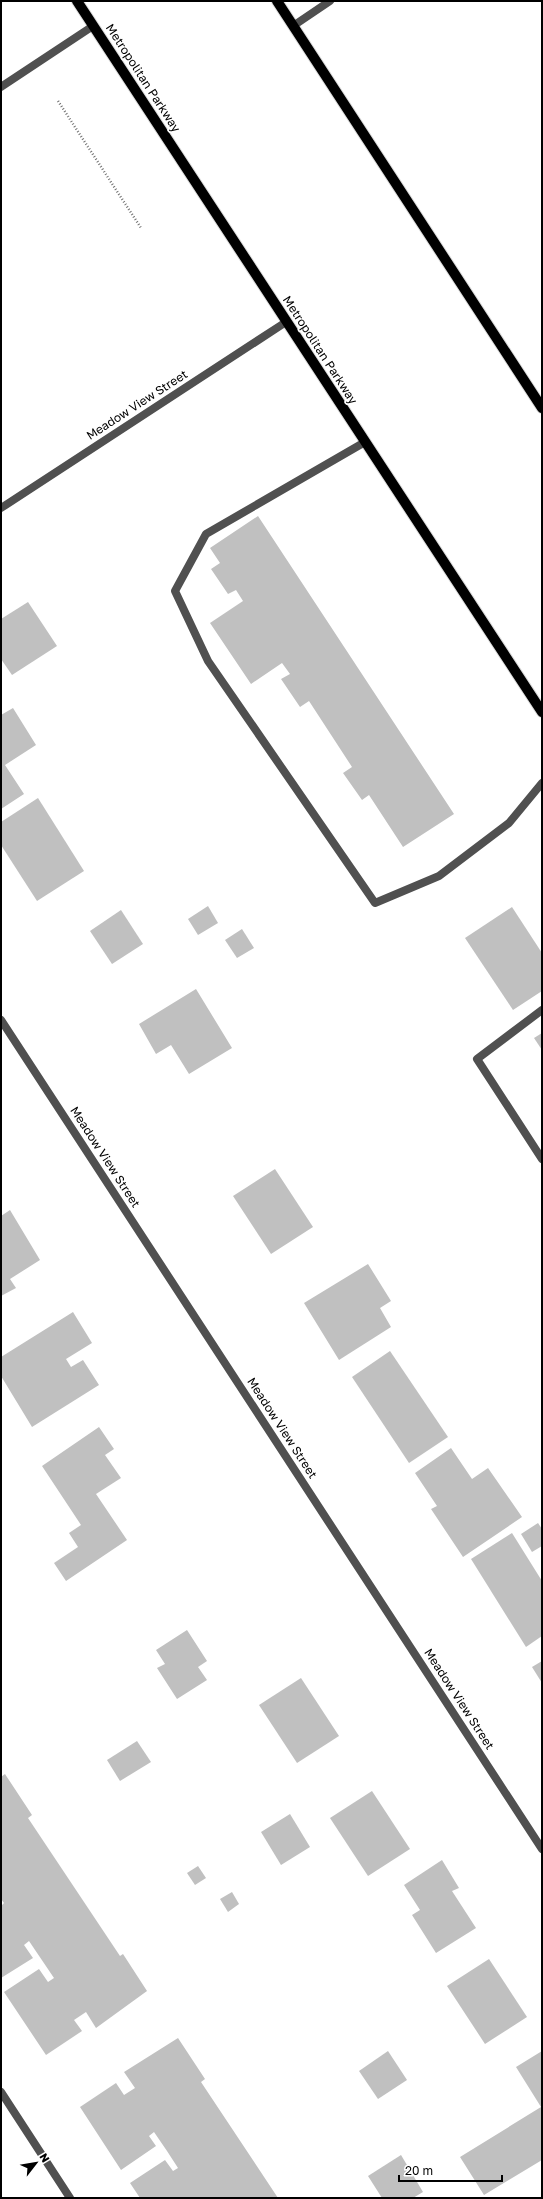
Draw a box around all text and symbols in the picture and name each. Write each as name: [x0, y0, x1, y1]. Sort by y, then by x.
street label: Metropolitan Parkway: [103, 21, 184, 135]
street label: Metropolitan Parkway: [280, 293, 361, 407]
street label: Meadow View Street: [83, 366, 190, 443]
street label: Meadow View Street: [67, 1103, 144, 1210]
street label: Meadow View Street: [244, 1374, 321, 1481]
street label: Meadow View Street: [421, 1645, 498, 1752]
north arrow: [16, 2143, 56, 2183]
text: N: [37, 2151, 53, 2165]
scale bar: [399, 2157, 502, 2183]
text: 20 m: [405, 2163, 433, 2178]

